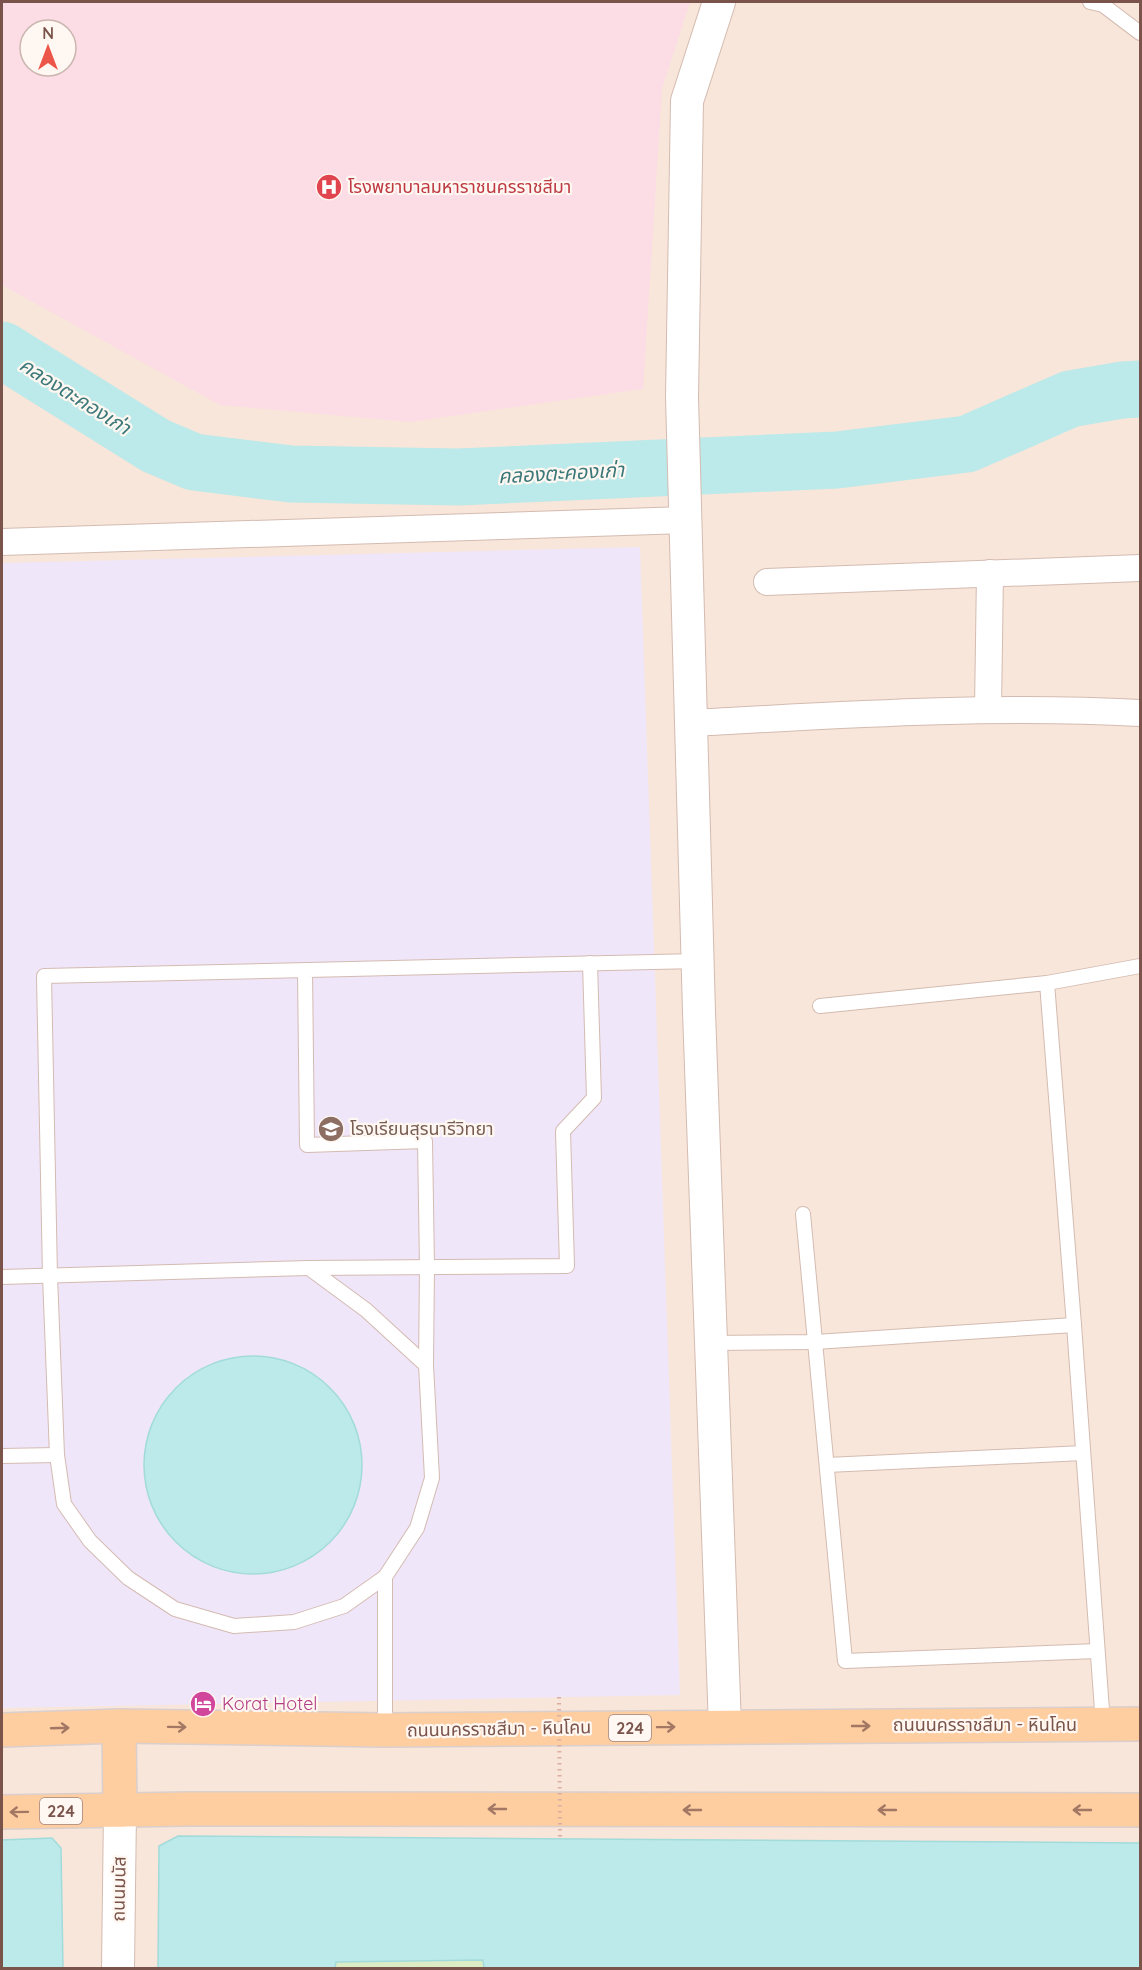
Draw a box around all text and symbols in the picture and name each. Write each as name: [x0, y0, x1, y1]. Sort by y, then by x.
north arrow: [18, 18, 78, 78]
text: N: [42, 23, 54, 43]
hospital icon: โรงพยาบาลมหาราชนครราชสีมา: [314, 172, 344, 202]
place label: โรงพยาบาลมหาราชนครราชสีมา: [348, 175, 571, 198]
water label: คลองตะคองเก่า: [15, 352, 136, 440]
water label: คลองตะคองเก่า: [497, 457, 625, 488]
school or university icon: โรงเรียนสุรนารีวิทยา: [316, 1114, 346, 1144]
place label: โรงเรียนสุรนารีวิทยา: [350, 1117, 493, 1140]
hotel icon: Korat Hotel: [188, 1689, 218, 1719]
place label: Korat Hotel: [222, 1692, 317, 1715]
street label: ถนนนครราชสีมา - หินโคน: [893, 1713, 1077, 1736]
street label: ถนนนครราชสีมา - หินโคน: [407, 1715, 591, 1742]
road number: 224: [609, 1715, 651, 1741]
one-way arrow: [851, 1720, 871, 1732]
one-way arrow: [167, 1721, 187, 1733]
one-way arrow: [49, 1722, 69, 1733]
one-way arrow: [656, 1722, 676, 1733]
road number: 224: [40, 1798, 82, 1824]
one-way arrow: [488, 1803, 508, 1815]
one-way arrow: [683, 1804, 703, 1816]
one-way arrow: [878, 1804, 898, 1816]
one-way arrow: [1073, 1804, 1093, 1816]
one-way arrow: [10, 1806, 30, 1818]
street label: ถนนมนัส: [106, 1856, 131, 1922]

